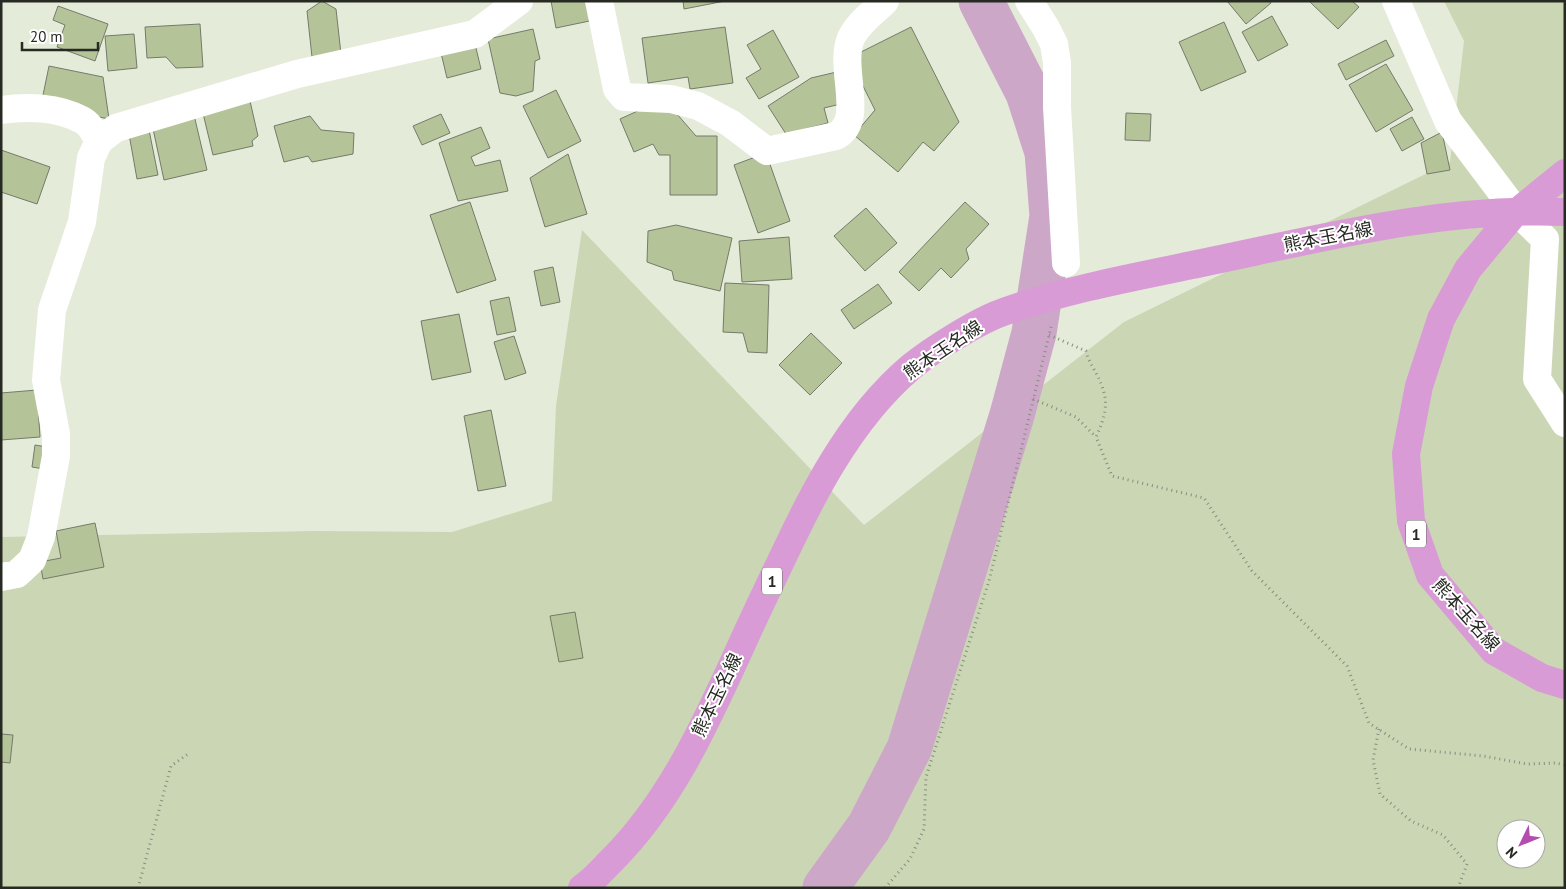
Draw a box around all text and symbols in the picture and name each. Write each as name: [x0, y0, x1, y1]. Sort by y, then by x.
scale bar: [22, 20, 99, 52]
text: 20 m: [30, 27, 63, 46]
street label: 熊本玉名線: [1282, 217, 1374, 256]
street label: 熊本玉名線: [899, 315, 986, 384]
road number: 1: [1406, 520, 1426, 548]
road number: 1: [762, 568, 782, 594]
street label: 熊本玉名線: [1428, 574, 1505, 656]
street label: 熊本玉名線: [686, 649, 747, 740]
north arrow: [1496, 819, 1546, 869]
text: N: [1502, 843, 1521, 862]

